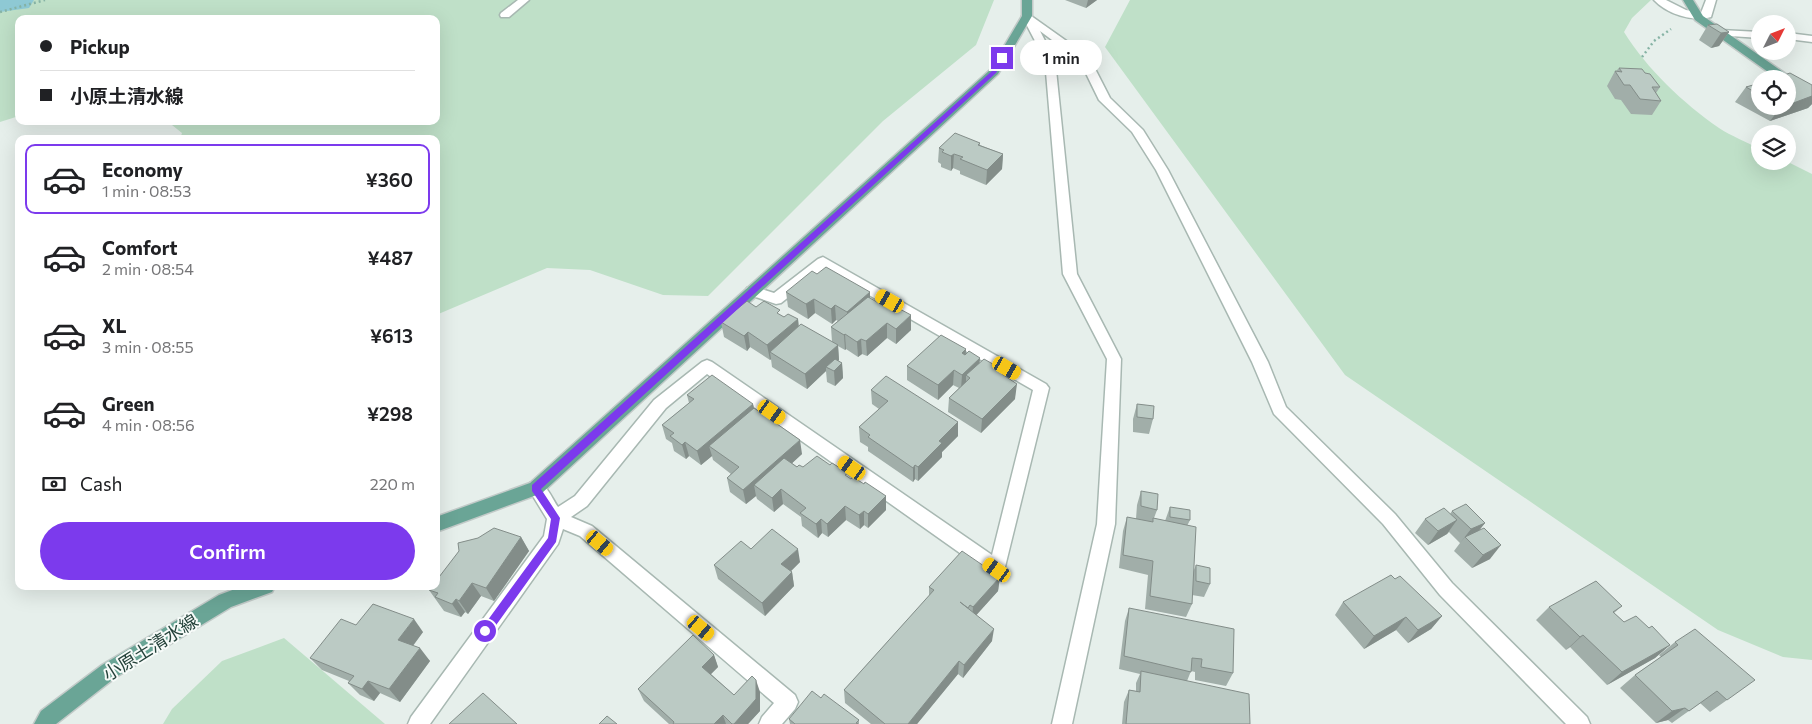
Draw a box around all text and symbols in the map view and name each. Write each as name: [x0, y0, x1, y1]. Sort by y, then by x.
north arrow: [1751, 15, 1796, 60]
map controls: [1751, 15, 1796, 170]
text: Pickup: [70, 35, 130, 58]
callout: 1 min: [1020, 40, 1102, 76]
route end: [991, 47, 1013, 69]
text: 1 min: [1042, 48, 1080, 67]
button: locate: [1751, 70, 1796, 115]
text: 小原土清水線: [70, 84, 184, 107]
button: layers: [1751, 125, 1796, 170]
icon: car: [42, 157, 87, 202]
text: Economy: [102, 158, 183, 181]
text: ¥360: [366, 168, 413, 191]
text: 1 min · 08:53: [102, 181, 191, 200]
icon: car: [42, 235, 87, 280]
text: Comfort: [102, 236, 178, 259]
text: ¥487: [367, 246, 413, 269]
text: 2 min · 08:54: [102, 259, 194, 278]
car: [873, 287, 906, 315]
icon: car: [42, 313, 87, 358]
text: XL: [102, 314, 127, 337]
text: ¥613: [370, 324, 413, 347]
text: 3 min · 08:55: [102, 337, 194, 356]
car: [990, 354, 1023, 382]
icon: car: [42, 391, 87, 436]
text: Green: [102, 392, 154, 415]
car: [755, 397, 788, 427]
text: ¥298: [367, 402, 413, 425]
text: 4 min · 08:56: [102, 415, 195, 434]
car: [835, 453, 868, 483]
icon: cash: [40, 470, 68, 498]
text: Cash: [80, 472, 122, 495]
text: 220 m: [370, 474, 415, 493]
button: Confirm: [40, 522, 415, 580]
car: [583, 528, 616, 558]
car: [980, 555, 1013, 585]
street label: 小原土清水線: [98, 609, 202, 685]
car: [684, 613, 717, 643]
route start: [474, 620, 496, 642]

